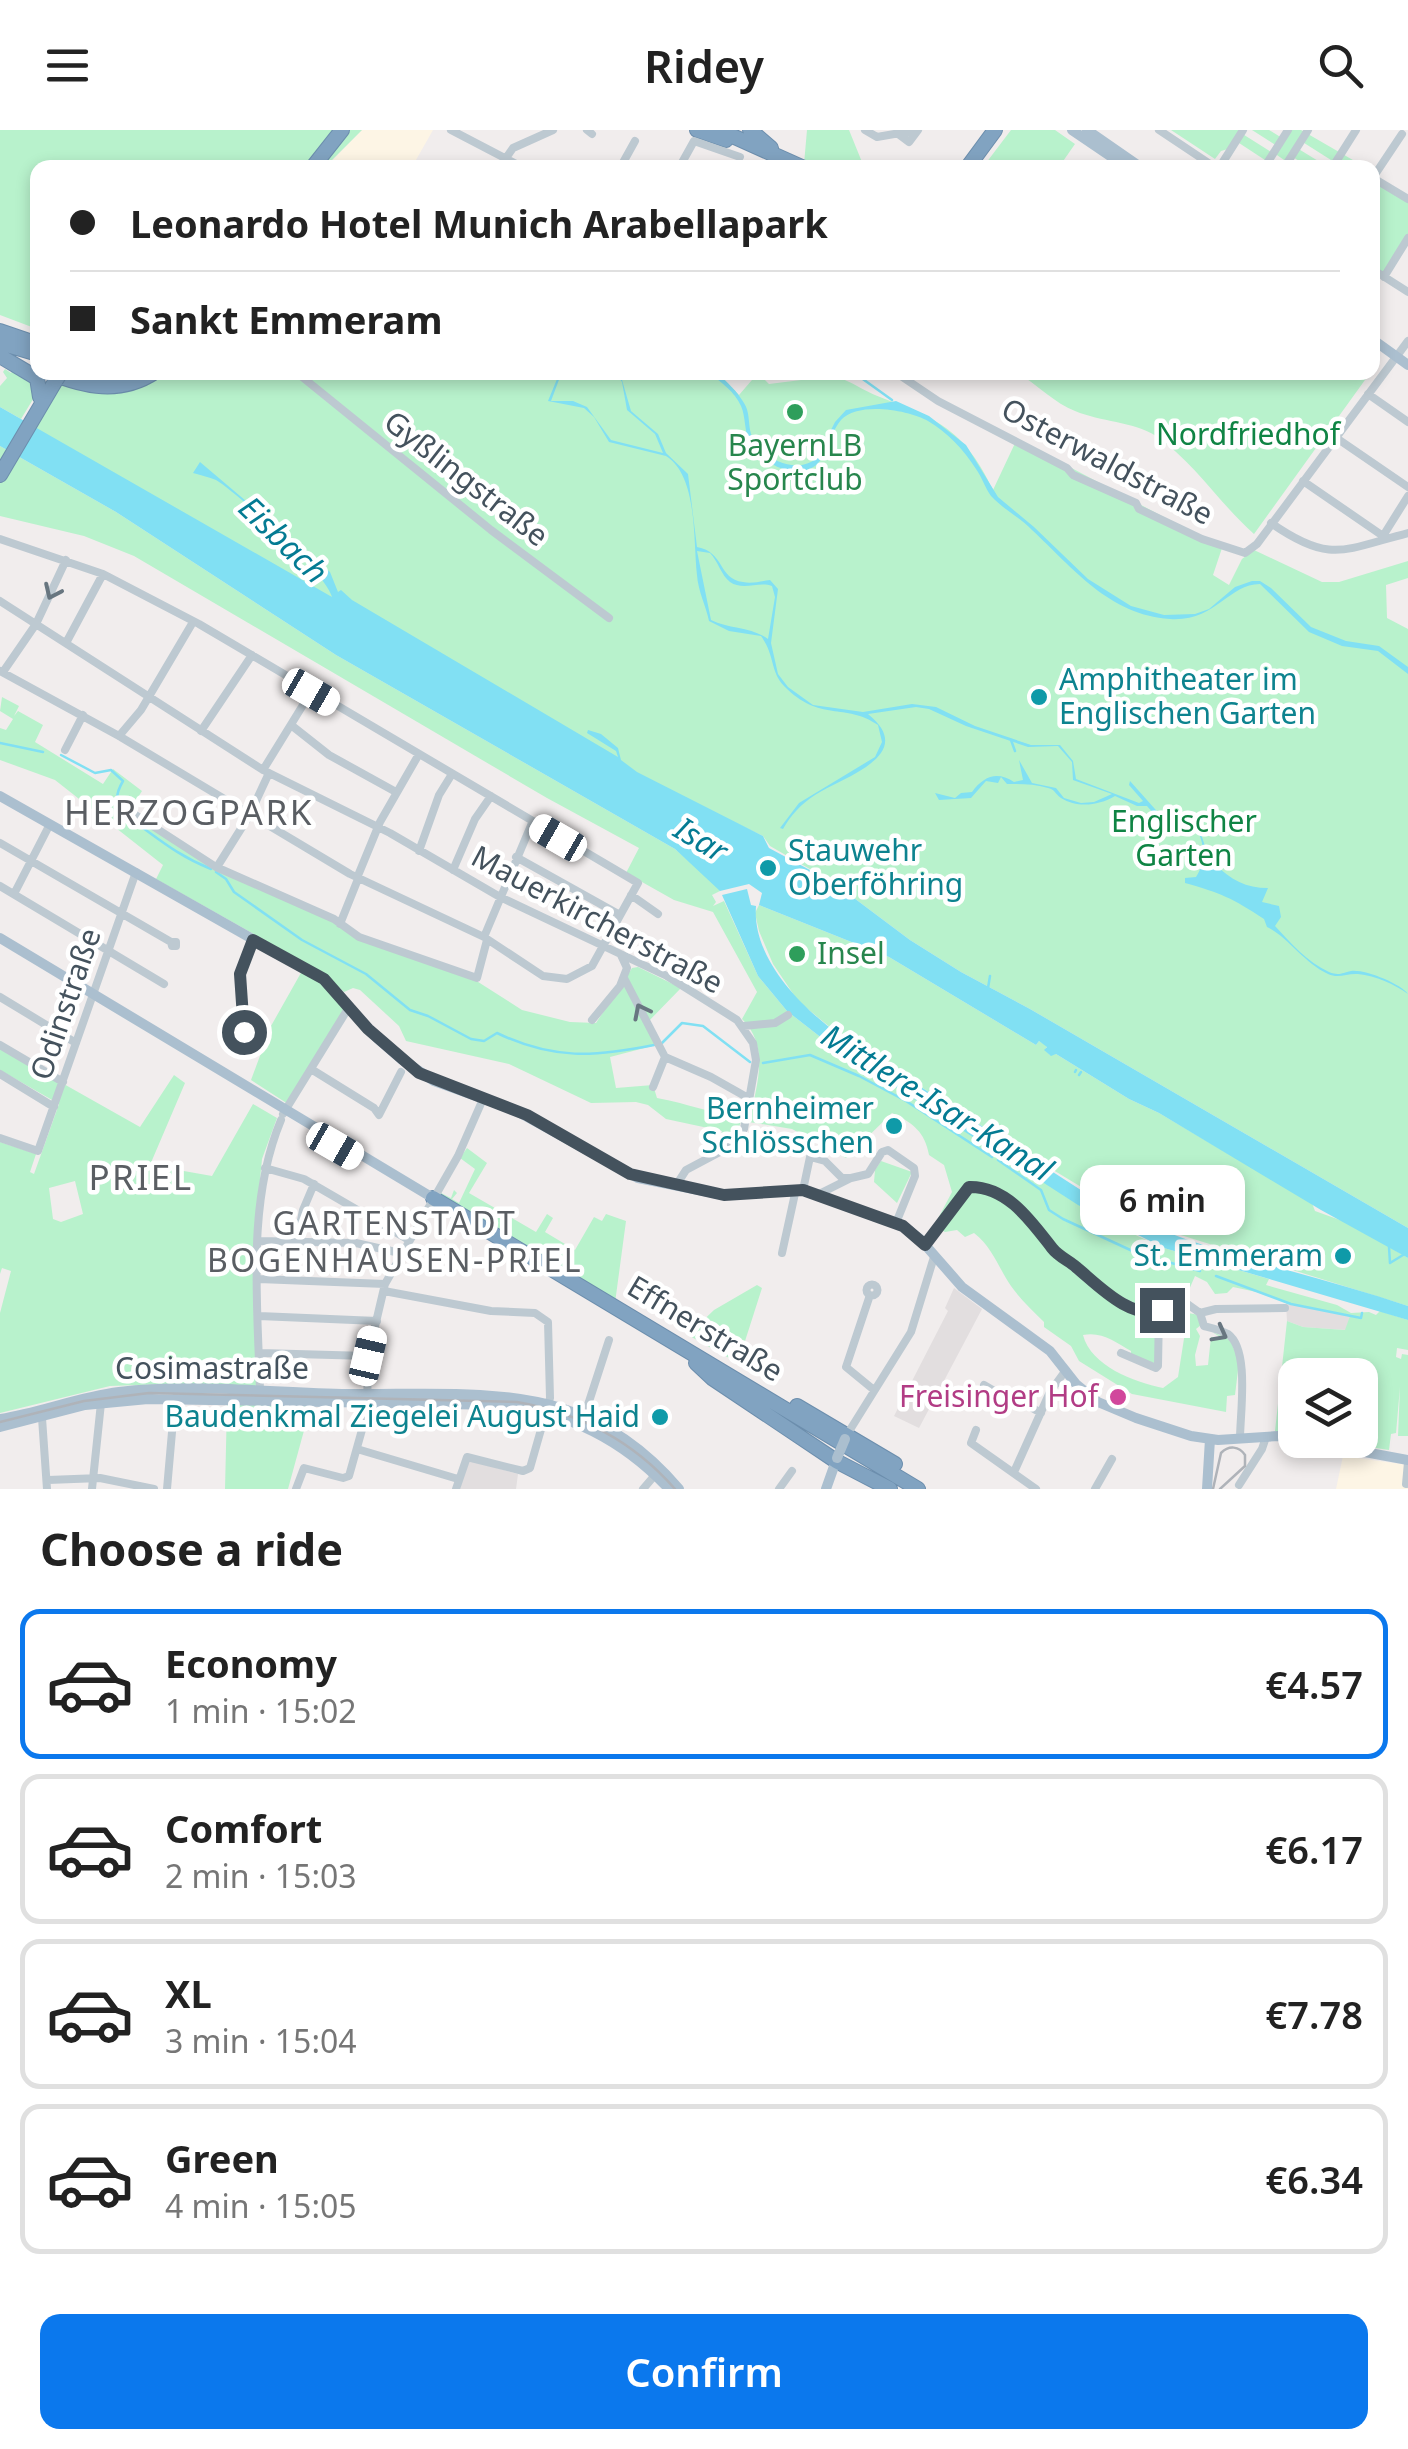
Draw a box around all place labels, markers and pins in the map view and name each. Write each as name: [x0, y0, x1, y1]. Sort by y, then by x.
marker: BayernLB Sportclub: [784, 401, 806, 423]
place label: BayernLB Sportclub: [727, 424, 863, 499]
place label: Amphitheater im Englischen Garten: [1059, 658, 1316, 733]
marker: Amphitheater im Englischen Garten: [1028, 686, 1050, 708]
place label: Stauwehr Oberföhring: [788, 829, 963, 904]
marker: Stauwehr Oberföhring: [757, 857, 779, 879]
place label: Insel: [817, 932, 885, 973]
marker: Insel: [786, 943, 808, 965]
place label: Bernheimer Schlösschen: [702, 1087, 874, 1162]
marker: Bernheimer Schlösschen: [883, 1115, 905, 1137]
place label: St. Emmeram: [1133, 1234, 1323, 1275]
marker: St. Emmeram: [1332, 1245, 1354, 1267]
place label: Freisinger Hof: [899, 1375, 1100, 1416]
marker: Freisinger Hof: [1107, 1386, 1129, 1408]
place label: Baudenkmal Ziegelei August Haid: [164, 1395, 640, 1436]
marker: Baudenkmal Ziegelei August Haid: [649, 1406, 671, 1428]

